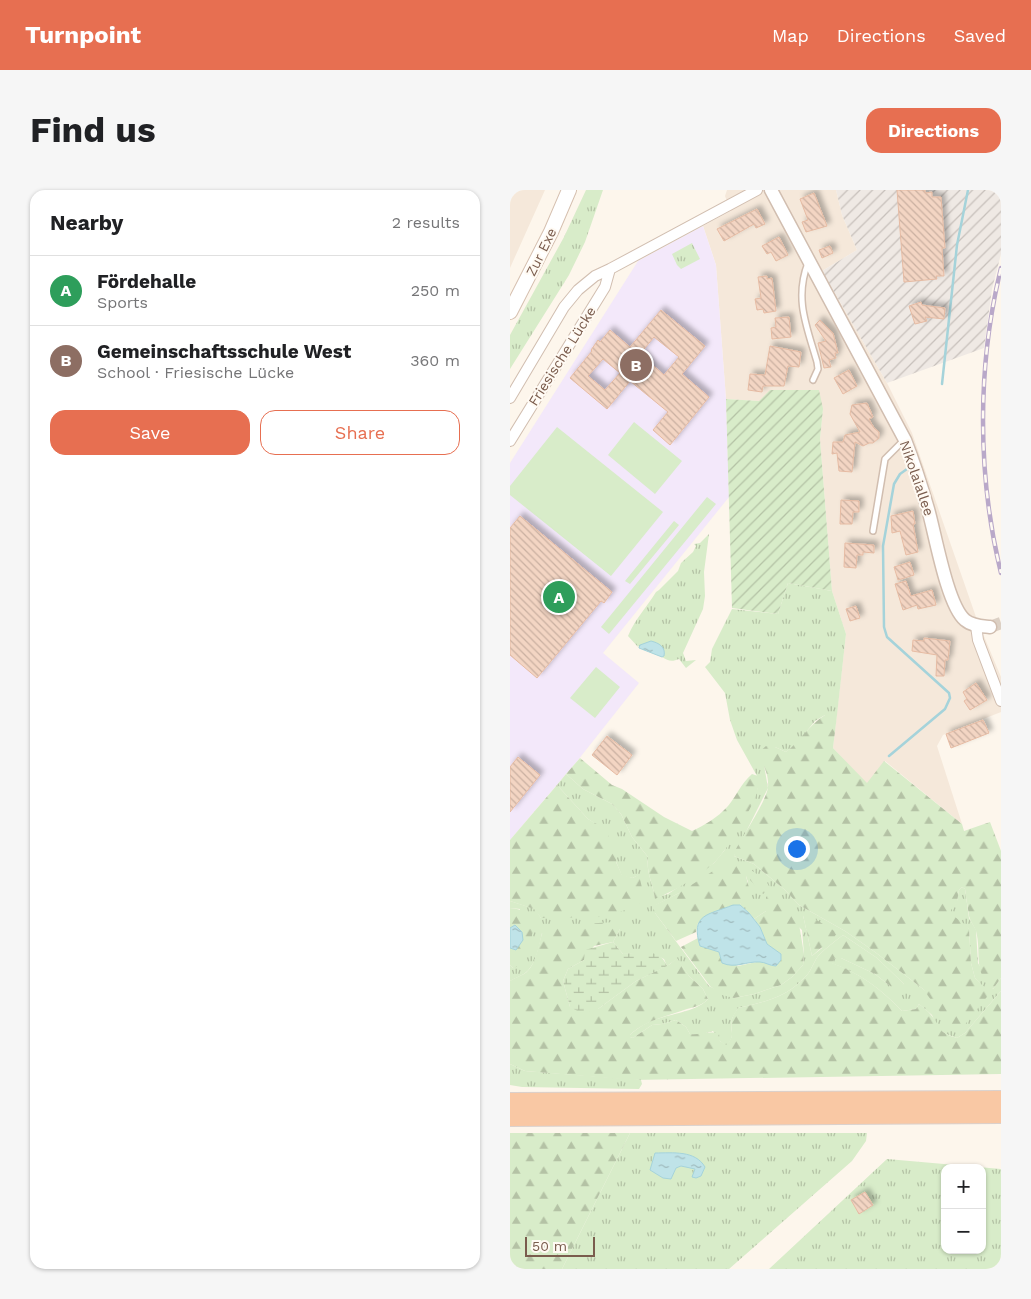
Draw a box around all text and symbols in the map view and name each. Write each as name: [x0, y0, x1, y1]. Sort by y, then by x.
text: Turnpoint: [25, 21, 141, 49]
text: Map: [772, 25, 809, 46]
text: Directions: [837, 25, 926, 46]
text: Saved: [954, 25, 1006, 46]
button: Directions: [866, 108, 1001, 153]
text: Find us: [30, 109, 156, 151]
text: Nearby: [50, 210, 123, 235]
text: 2 results: [392, 213, 460, 232]
street label: Zur Exe: [523, 225, 559, 279]
text: Fördehalle: [97, 270, 196, 293]
text: A: [61, 281, 71, 300]
text: 250 m: [411, 281, 460, 300]
text: Sports: [97, 293, 148, 312]
street label: Friesische Lücke: [525, 304, 599, 408]
text: Gemeinschaftsschule West: [97, 340, 351, 363]
pin: B: [620, 346, 652, 384]
text: B: [61, 351, 71, 370]
text: 360 m: [410, 351, 460, 370]
text: School · Friesische Lücke: [97, 363, 294, 382]
button: Save: [50, 410, 250, 455]
button: Share: [260, 410, 460, 455]
street label: Nikolaiallee: [897, 438, 937, 518]
pin: A: [543, 578, 575, 616]
your location: [784, 836, 810, 862]
map controls: [941, 1164, 986, 1254]
button: +: [941, 1164, 986, 1209]
button: −: [941, 1209, 986, 1254]
scale bar: [525, 1234, 595, 1257]
text: 50 m: [532, 1238, 567, 1254]

